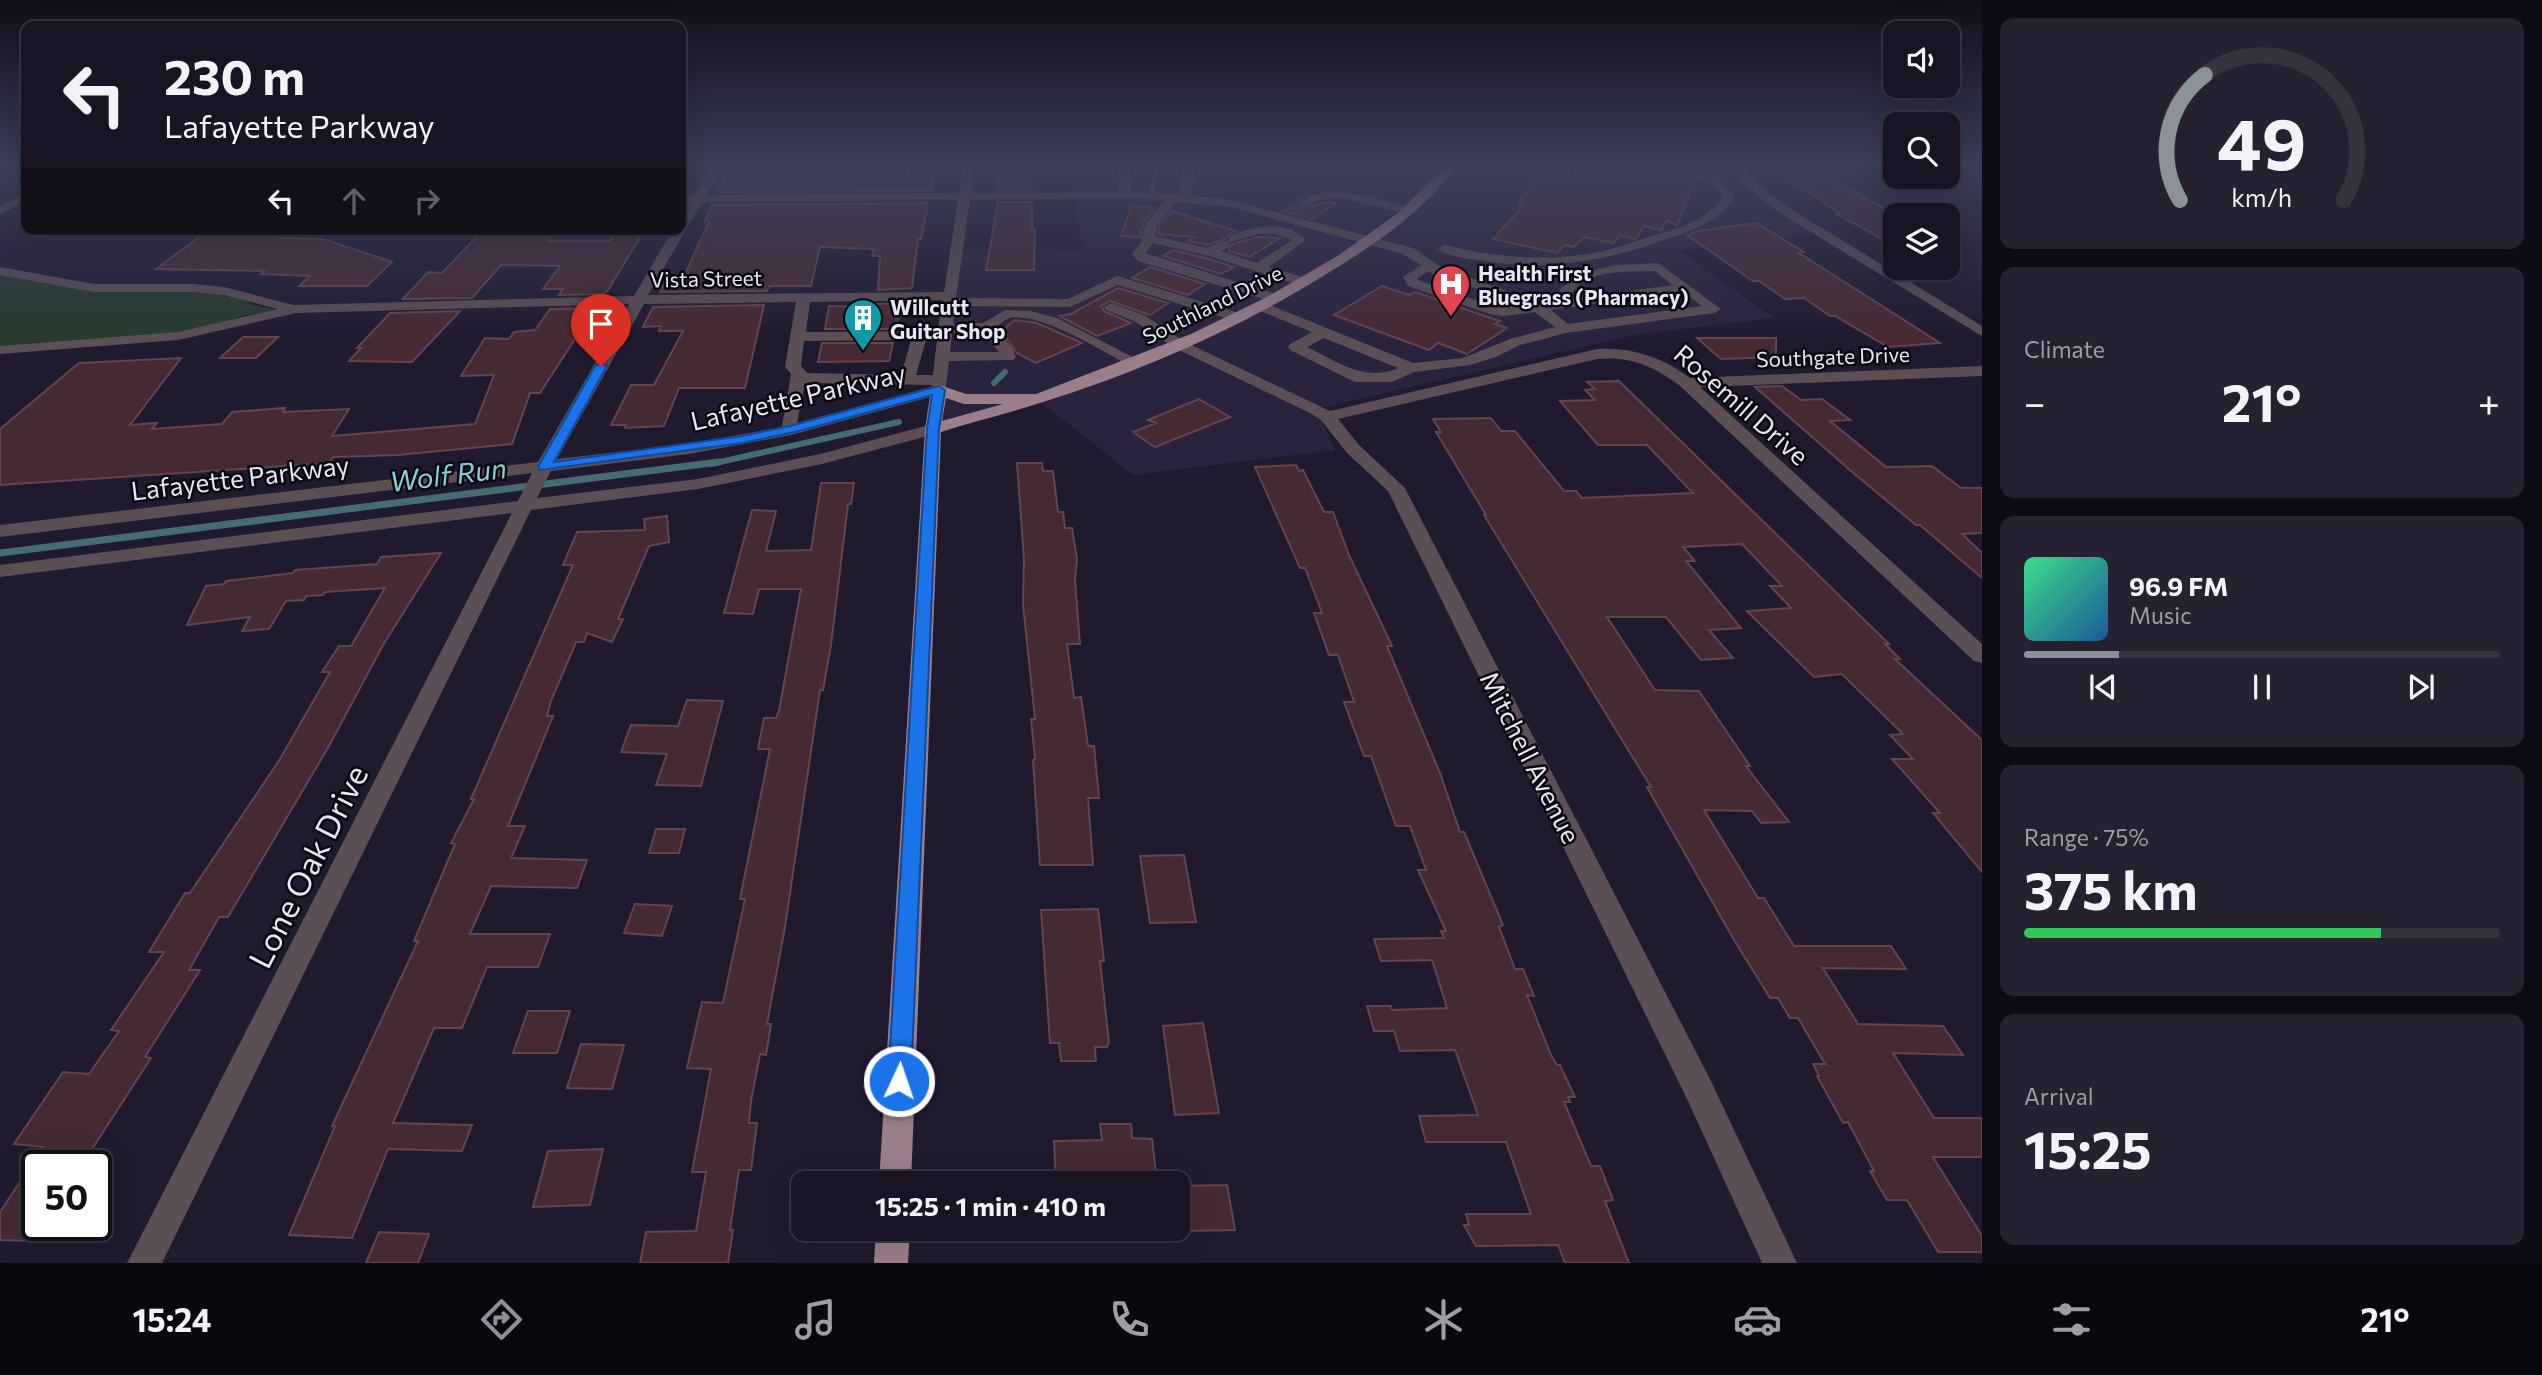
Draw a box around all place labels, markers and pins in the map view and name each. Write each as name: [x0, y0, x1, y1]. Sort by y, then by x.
place label: Health First Bluegrass (Pharmacy): [1478, 260, 1689, 309]
hospital icon: Health First Bluegrass (Pharmacy): [1430, 263, 1472, 318]
pin: [571, 294, 631, 366]
place label: Willcutt Guitar Shop: [890, 294, 1006, 343]
building icon: Willcutt Guitar Shop: [842, 297, 884, 352]

